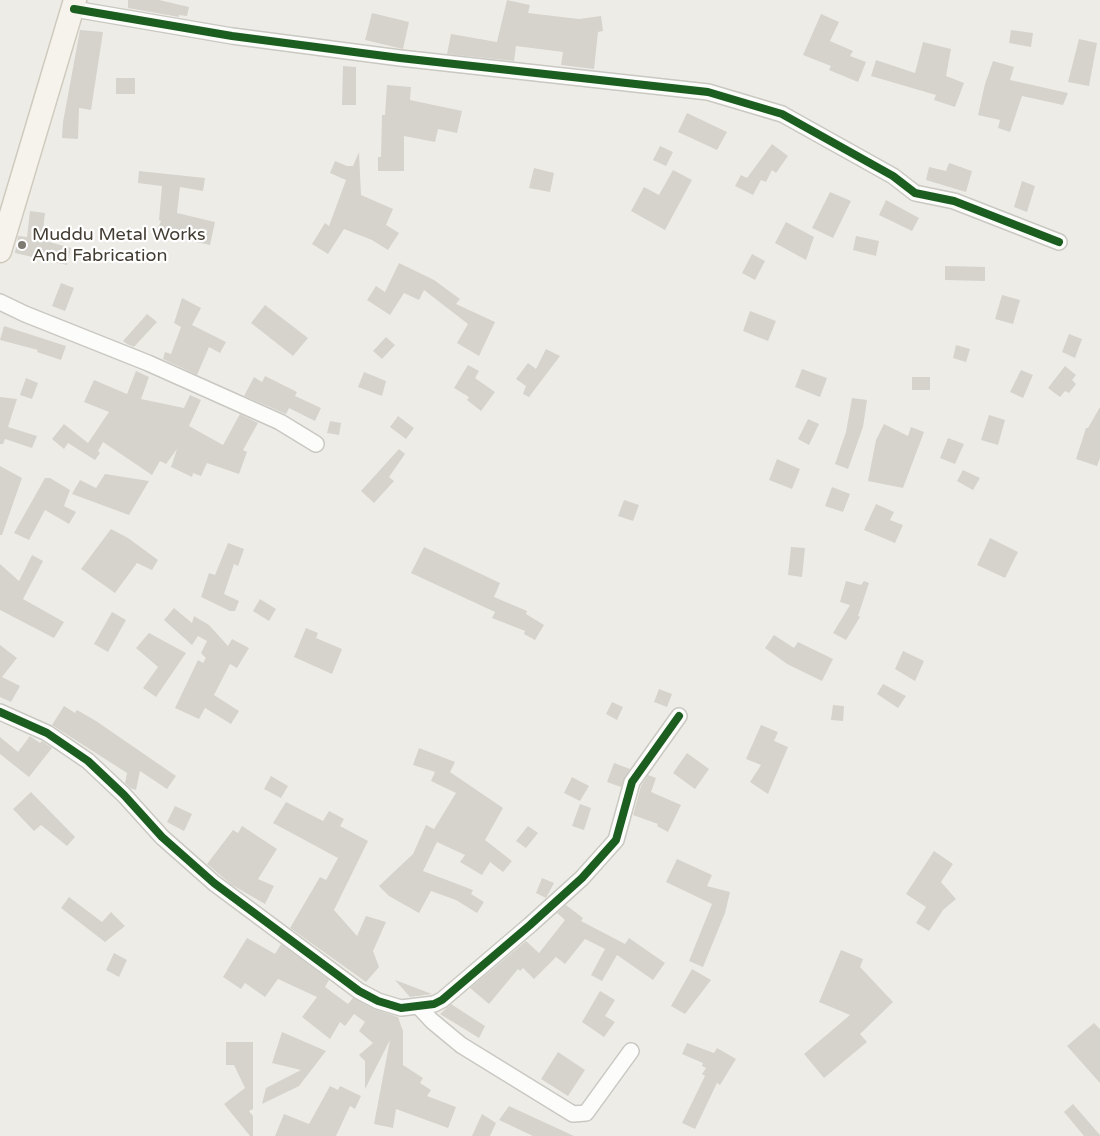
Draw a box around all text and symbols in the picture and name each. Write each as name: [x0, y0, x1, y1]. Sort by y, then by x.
place label: Muddu Metal Works And Fabrication: [32, 224, 206, 266]
marker: Muddu Metal Works And Fabrication: [16, 239, 28, 251]

